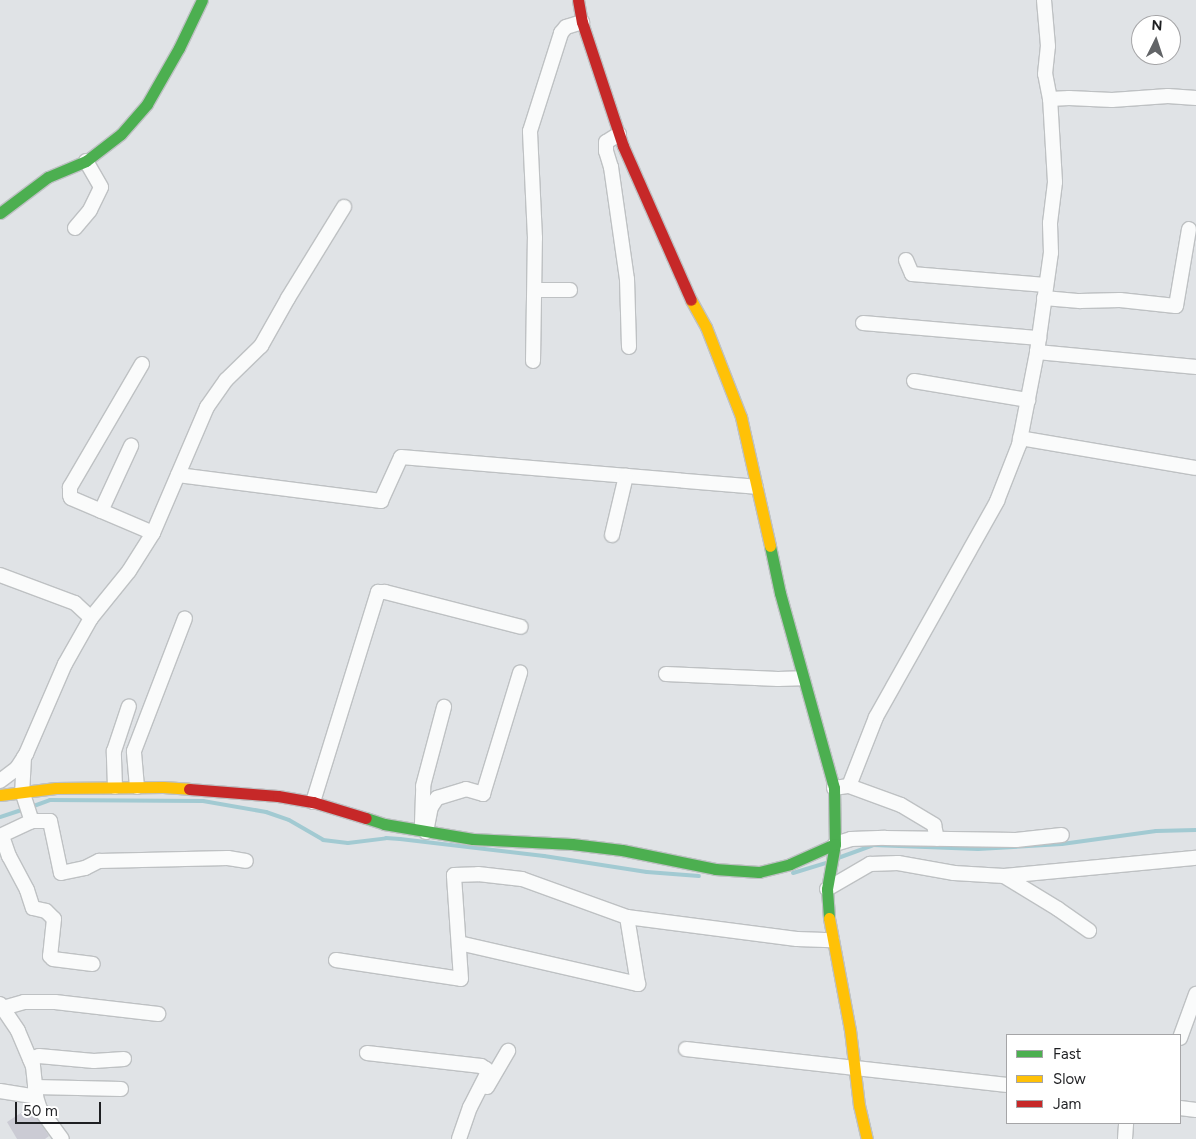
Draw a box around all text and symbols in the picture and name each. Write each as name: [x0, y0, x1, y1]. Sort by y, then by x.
north arrow: [1131, 15, 1181, 65]
text: N: [1151, 17, 1163, 34]
legend: [1006, 1034, 1181, 1124]
text: Fast: [1053, 1045, 1081, 1063]
text: Slow: [1053, 1070, 1086, 1088]
scale bar: [18, 1092, 104, 1124]
text: Jam: [1053, 1095, 1081, 1113]
text: 50 m: [23, 1102, 58, 1120]

